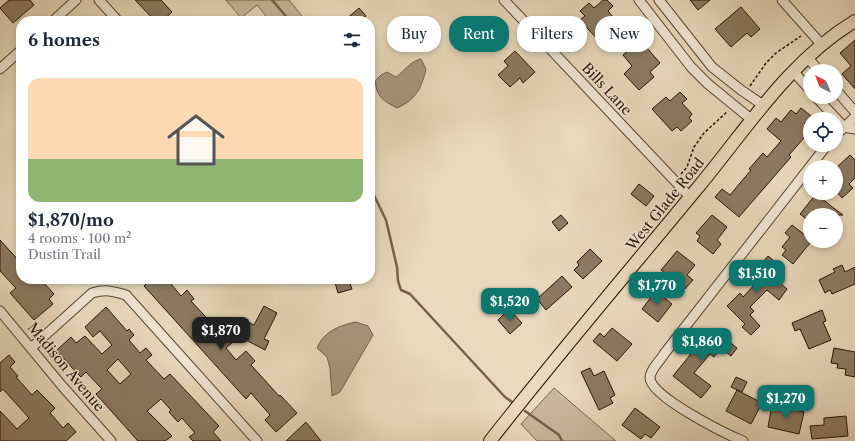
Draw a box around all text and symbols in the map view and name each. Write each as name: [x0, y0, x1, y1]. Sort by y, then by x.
chip: Buy: [387, 16, 441, 52]
chip: Rent: [449, 16, 509, 52]
chip: Filters: [517, 16, 587, 52]
chip: New: [595, 16, 654, 52]
icon: filters: [341, 29, 363, 51]
text: 6 homes: [28, 30, 100, 50]
street label: Bills Lane: [578, 59, 636, 119]
north arrow: [803, 64, 843, 104]
map controls: [803, 64, 843, 248]
icon: home: [160, 104, 232, 176]
button: locate: [803, 112, 843, 152]
street label: West Glade Road: [621, 154, 708, 255]
button: +: [803, 160, 843, 200]
button: −: [803, 208, 843, 248]
text: $1,870/mo: [28, 210, 114, 230]
text: 4 rooms · 100 m²: [28, 230, 131, 246]
text: Dustin Trail: [28, 246, 101, 262]
pin: $1,510: [724, 260, 790, 294]
text: $1,510: [738, 265, 776, 281]
pin: $1,770: [624, 272, 690, 306]
text: $1,770: [638, 277, 676, 293]
pin: $1,520: [477, 288, 543, 322]
text: $1,520: [490, 293, 530, 309]
pin: $1,870: [188, 317, 254, 351]
street label: Madison Avenue: [24, 319, 109, 415]
text: $1,870: [201, 322, 241, 338]
pin: $1,860: [669, 328, 735, 362]
text: $1,860: [682, 333, 722, 349]
pin: $1,270: [753, 385, 819, 419]
text: $1,270: [766, 390, 806, 406]

